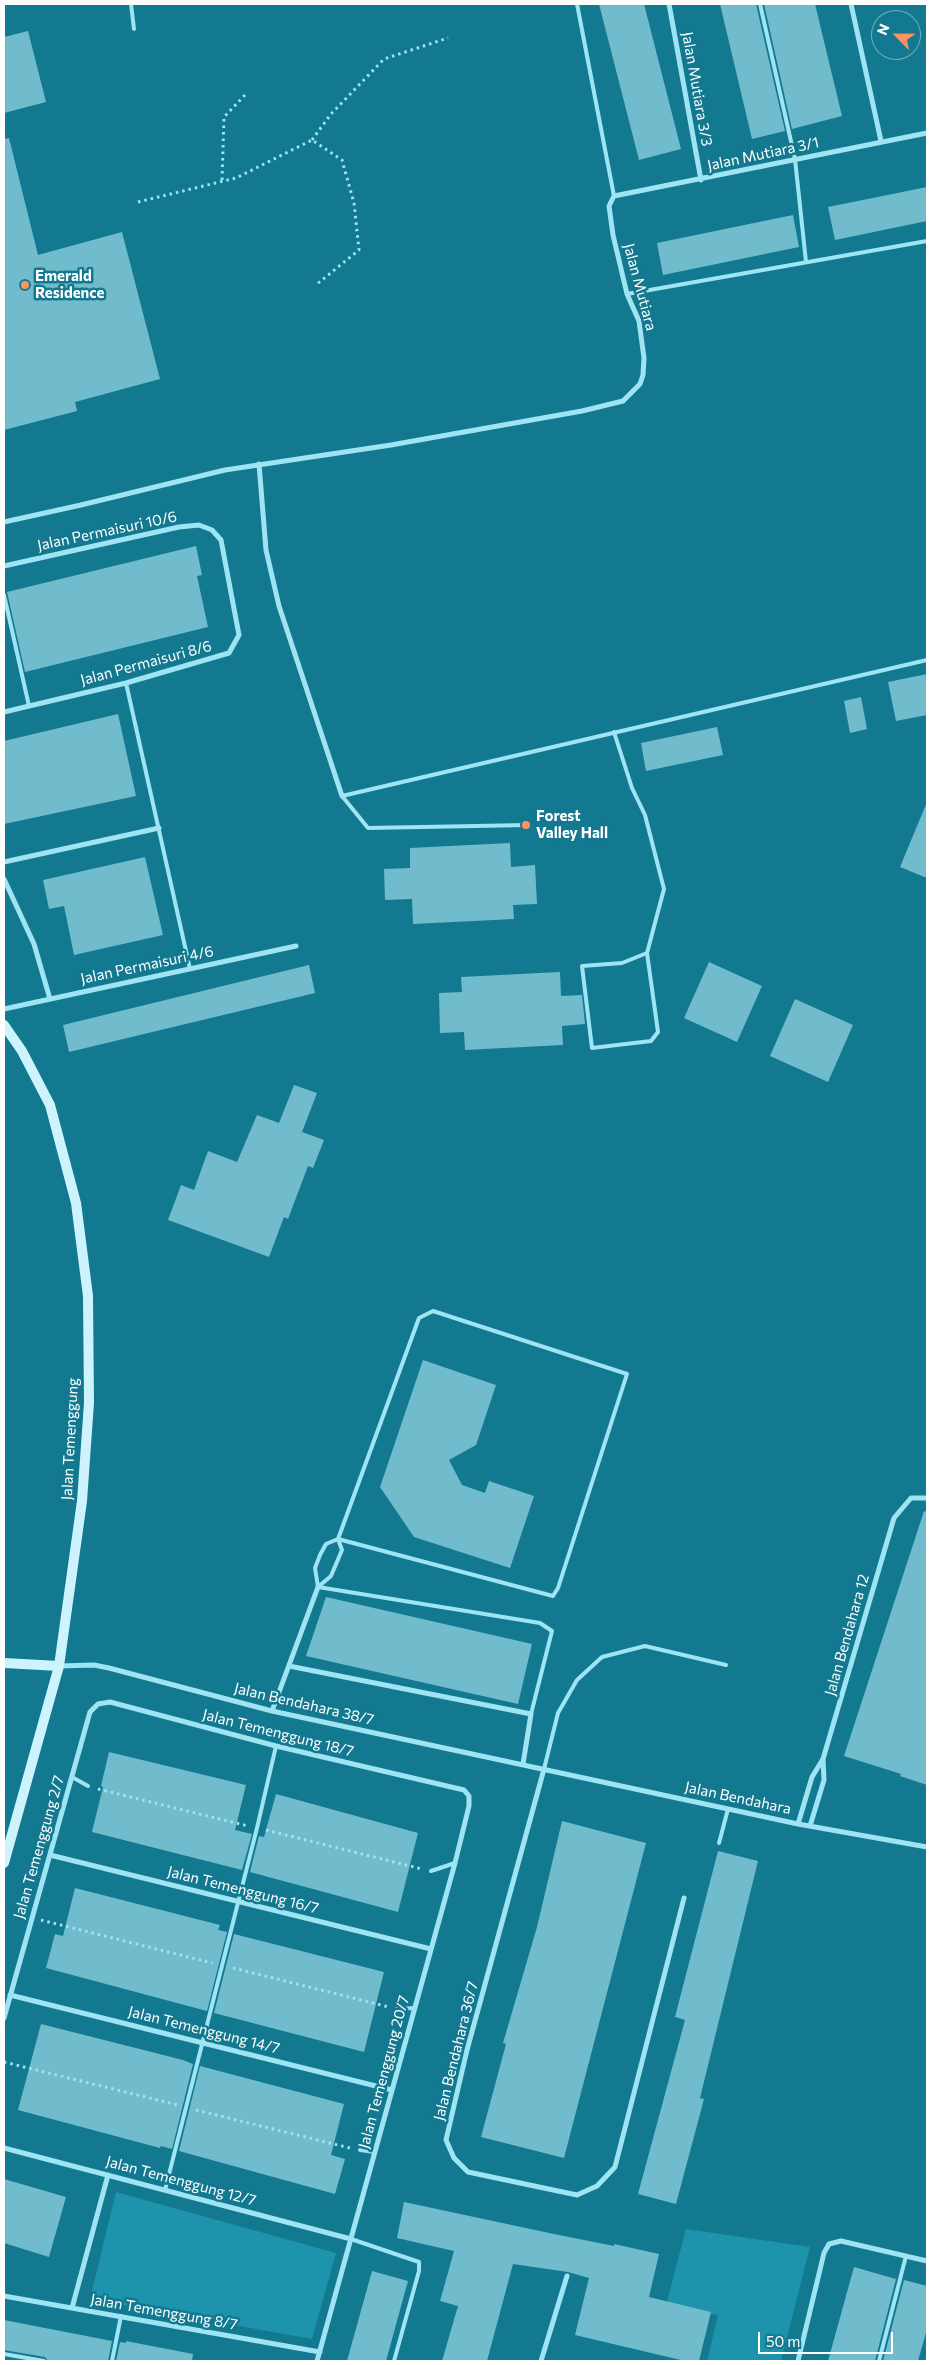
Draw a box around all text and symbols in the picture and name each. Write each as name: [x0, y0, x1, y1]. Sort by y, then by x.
north arrow: [871, 10, 921, 60]
text: N: [873, 21, 893, 37]
street label: Jalan Mutiara 3/3: [678, 30, 716, 148]
street label: Jalan Mutiara 3/1: [705, 133, 821, 175]
street label: Jalan Mutiara: [620, 241, 660, 333]
place label: Emerald Residence: [35, 267, 104, 302]
marker: Emerald Residence: [19, 279, 31, 291]
street label: Jalan Permaisuri 10/6: [35, 507, 179, 555]
street label: Jalan Permaisuri 8/6: [78, 637, 214, 689]
place label: Forest Valley Hall: [536, 807, 608, 842]
marker: Forest Valley Hall: [520, 819, 532, 831]
street label: Jalan Permaisuri 4/6: [79, 942, 215, 988]
street label: Jalan Temenggung: [58, 1377, 82, 1501]
street label: Jalan Bendahara 12: [821, 1572, 873, 1698]
street label: Jalan Bendahara 38/7: [232, 1679, 376, 1729]
street label: Jalan Temenggung 18/7: [200, 1705, 356, 1761]
street label: Jalan Temenggung 2/7: [10, 1773, 68, 1921]
street label: Jalan Bendahara: [683, 1778, 793, 1818]
street label: Jalan Temenggung 16/7: [165, 1862, 321, 1918]
street label: Jalan Bendahara 36/7: [430, 1979, 482, 2123]
street label: Jalan Temenggung 20/7: [355, 1993, 413, 2151]
street label: Jalan Temenggung 14/7: [126, 2002, 282, 2058]
street label: Jalan Temenggung 12/7: [104, 2152, 258, 2210]
street label: Jalan Temenggung 8/7: [89, 2290, 239, 2334]
scale bar: [761, 2322, 896, 2354]
text: 50 m: [766, 2332, 800, 2350]

